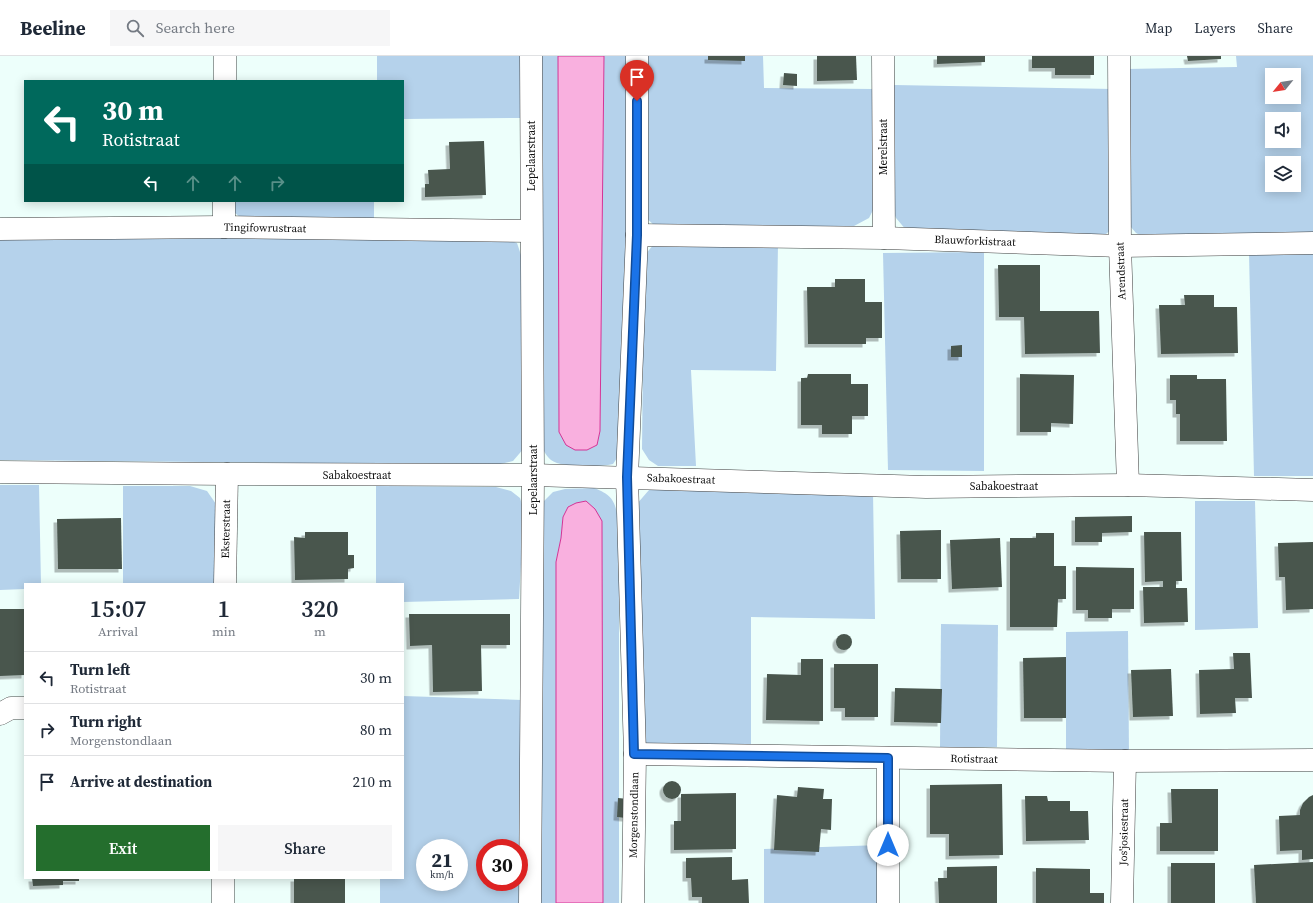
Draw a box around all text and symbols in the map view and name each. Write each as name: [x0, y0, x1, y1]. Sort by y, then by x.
search box: [110, 10, 390, 46]
text: Beeline: [20, 15, 86, 41]
icon: search: [124, 17, 146, 39]
text: Search here: [156, 17, 235, 38]
text: Map: [1145, 18, 1172, 38]
text: Layers: [1194, 18, 1236, 38]
text: Share: [1258, 18, 1293, 38]
pin: [620, 60, 654, 101]
icon: arrive: [626, 66, 648, 88]
north arrow: [1265, 68, 1301, 104]
map controls: [1265, 68, 1301, 192]
text: 30 m: [102, 91, 164, 129]
icon: left: [36, 96, 88, 148]
button: sound: [1265, 112, 1301, 148]
street label: Merelstraat: [876, 118, 891, 175]
street label: Lepelaarstraat: [524, 120, 539, 191]
text: Rotistraat: [102, 127, 180, 152]
button: layers: [1265, 156, 1301, 192]
icon: left: [140, 172, 162, 194]
icon: ahead: [182, 172, 204, 194]
icon: ahead: [224, 172, 246, 194]
icon: right: [266, 172, 288, 194]
street label: Tingifowrustraat: [224, 220, 307, 236]
street label: Blauwforkistraat: [934, 232, 1016, 250]
street label: Arendstraat: [1112, 241, 1130, 300]
street label: Lepelaarstraat: [526, 444, 541, 515]
street label: Sabakoestraat: [323, 468, 392, 483]
street label: Sabakoestraat: [647, 470, 716, 488]
street label: Sabakoestraat: [970, 479, 1039, 494]
street label: Eksterstraat: [218, 499, 234, 558]
text: 15:07: [89, 592, 147, 625]
text: 1: [218, 592, 230, 625]
text: 320: [301, 592, 339, 625]
text: Arrival: [98, 623, 138, 640]
text: min: [212, 623, 236, 640]
text: m: [314, 623, 326, 640]
text: Turn left: [70, 659, 130, 680]
icon: left: [36, 667, 58, 689]
text: 30 m: [360, 667, 392, 688]
text: Rotistraat: [70, 680, 126, 697]
text: Turn right: [70, 711, 142, 732]
icon: right: [36, 719, 58, 741]
text: 80 m: [360, 719, 392, 740]
text: Morgenstondlaan: [70, 732, 172, 749]
street label: Rotistraat: [950, 751, 998, 767]
icon: arrive: [36, 771, 58, 793]
text: Arrive at destination: [70, 771, 212, 792]
text: 210 m: [352, 771, 392, 792]
street label: Morgenstondlaan: [626, 771, 642, 858]
street label: Jos'josiestraat: [1116, 798, 1132, 867]
position arrow: [867, 824, 909, 866]
button: Exit: [36, 825, 210, 871]
button: Share: [218, 825, 392, 871]
speed limit sign: 30: [476, 839, 528, 891]
text: 21: [431, 846, 453, 874]
text: km/h: [430, 868, 454, 881]

